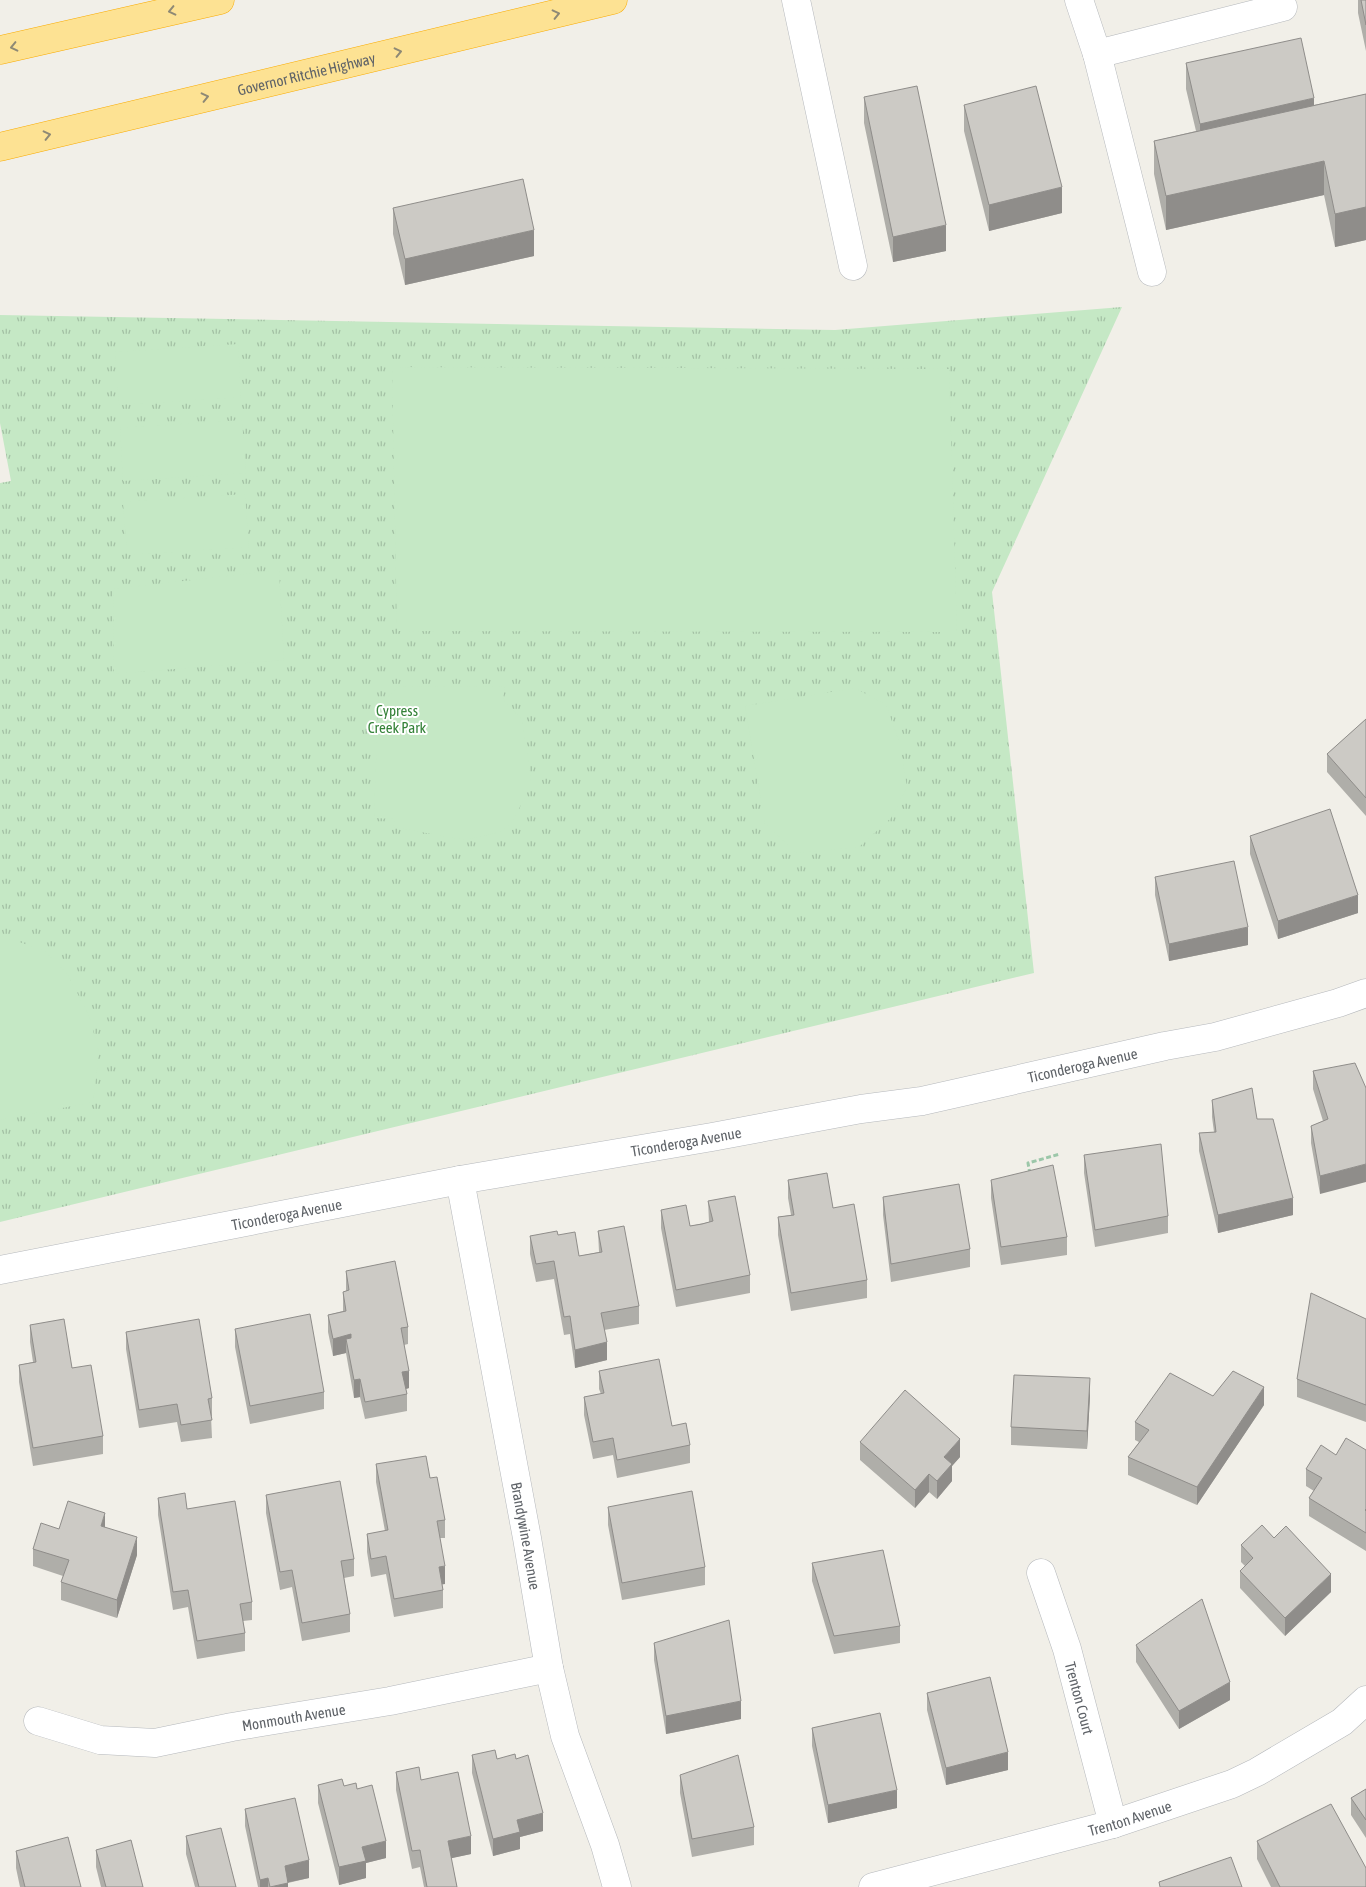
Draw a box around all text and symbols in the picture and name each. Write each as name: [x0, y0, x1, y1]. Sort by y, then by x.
one-way arrow: [168, 5, 177, 16]
one-way arrow: [551, 9, 560, 20]
one-way arrow: [9, 41, 18, 52]
one-way arrow: [393, 47, 402, 58]
street label: Governor Ritchie Highway: [236, 49, 377, 98]
one-way arrow: [201, 93, 209, 103]
one-way arrow: [43, 130, 52, 141]
park label: Cypress Creek Park: [368, 702, 427, 736]
street label: Ticonderoga Avenue: [1026, 1044, 1139, 1085]
street label: Ticonderoga Avenue: [629, 1123, 743, 1159]
street label: Ticonderoga Avenue: [230, 1195, 343, 1233]
street label: Brandywine Avenue: [508, 1481, 544, 1591]
street label: Trenton Court: [1062, 1660, 1098, 1736]
street label: Monmouth Avenue: [241, 1700, 347, 1734]
street label: Trenton Avenue: [1086, 1796, 1174, 1839]

